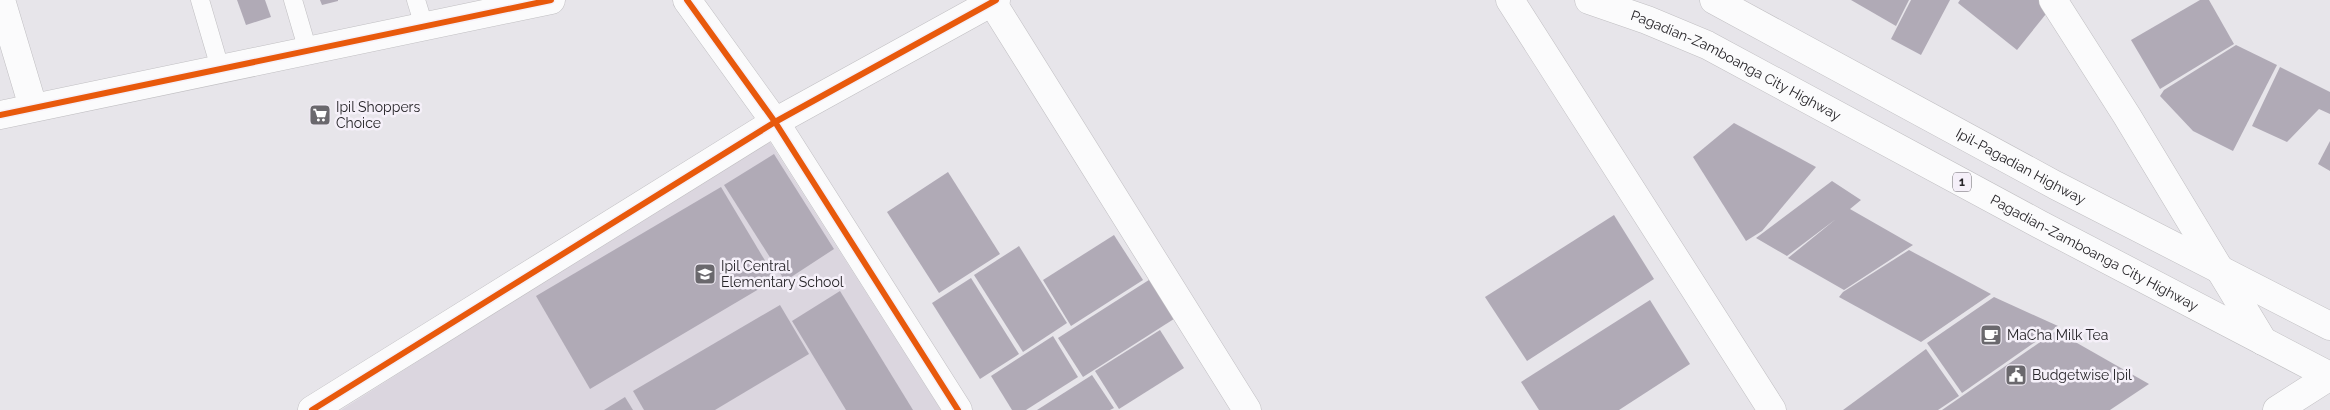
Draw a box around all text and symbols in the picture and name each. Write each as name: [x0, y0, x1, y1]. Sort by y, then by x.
street label: Pagadian-Zamboanga City Highway: [1629, 7, 1844, 124]
place label: Ipil Shoppers Choice: [336, 99, 421, 131]
supermarket icon: Ipil Shoppers Choice: [308, 103, 332, 127]
street label: Ipil-Pagadian Highway: [1953, 125, 2089, 208]
road number: 1: [1953, 172, 1971, 192]
street label: Pagadian-Zamboanga City Highway: [1988, 191, 2201, 314]
place label: Ipil Central Elementary School: [721, 258, 844, 290]
school or university icon: Ipil Central Elementary School: [693, 262, 717, 286]
cafe icon: MaCha Milk Tea: [1979, 323, 2003, 347]
place label: MaCha Milk Tea: [2007, 327, 2108, 343]
public building icon: Budgetwise Ipil: [2004, 363, 2028, 387]
place label: Budgetwise Ipil: [2032, 367, 2132, 383]

